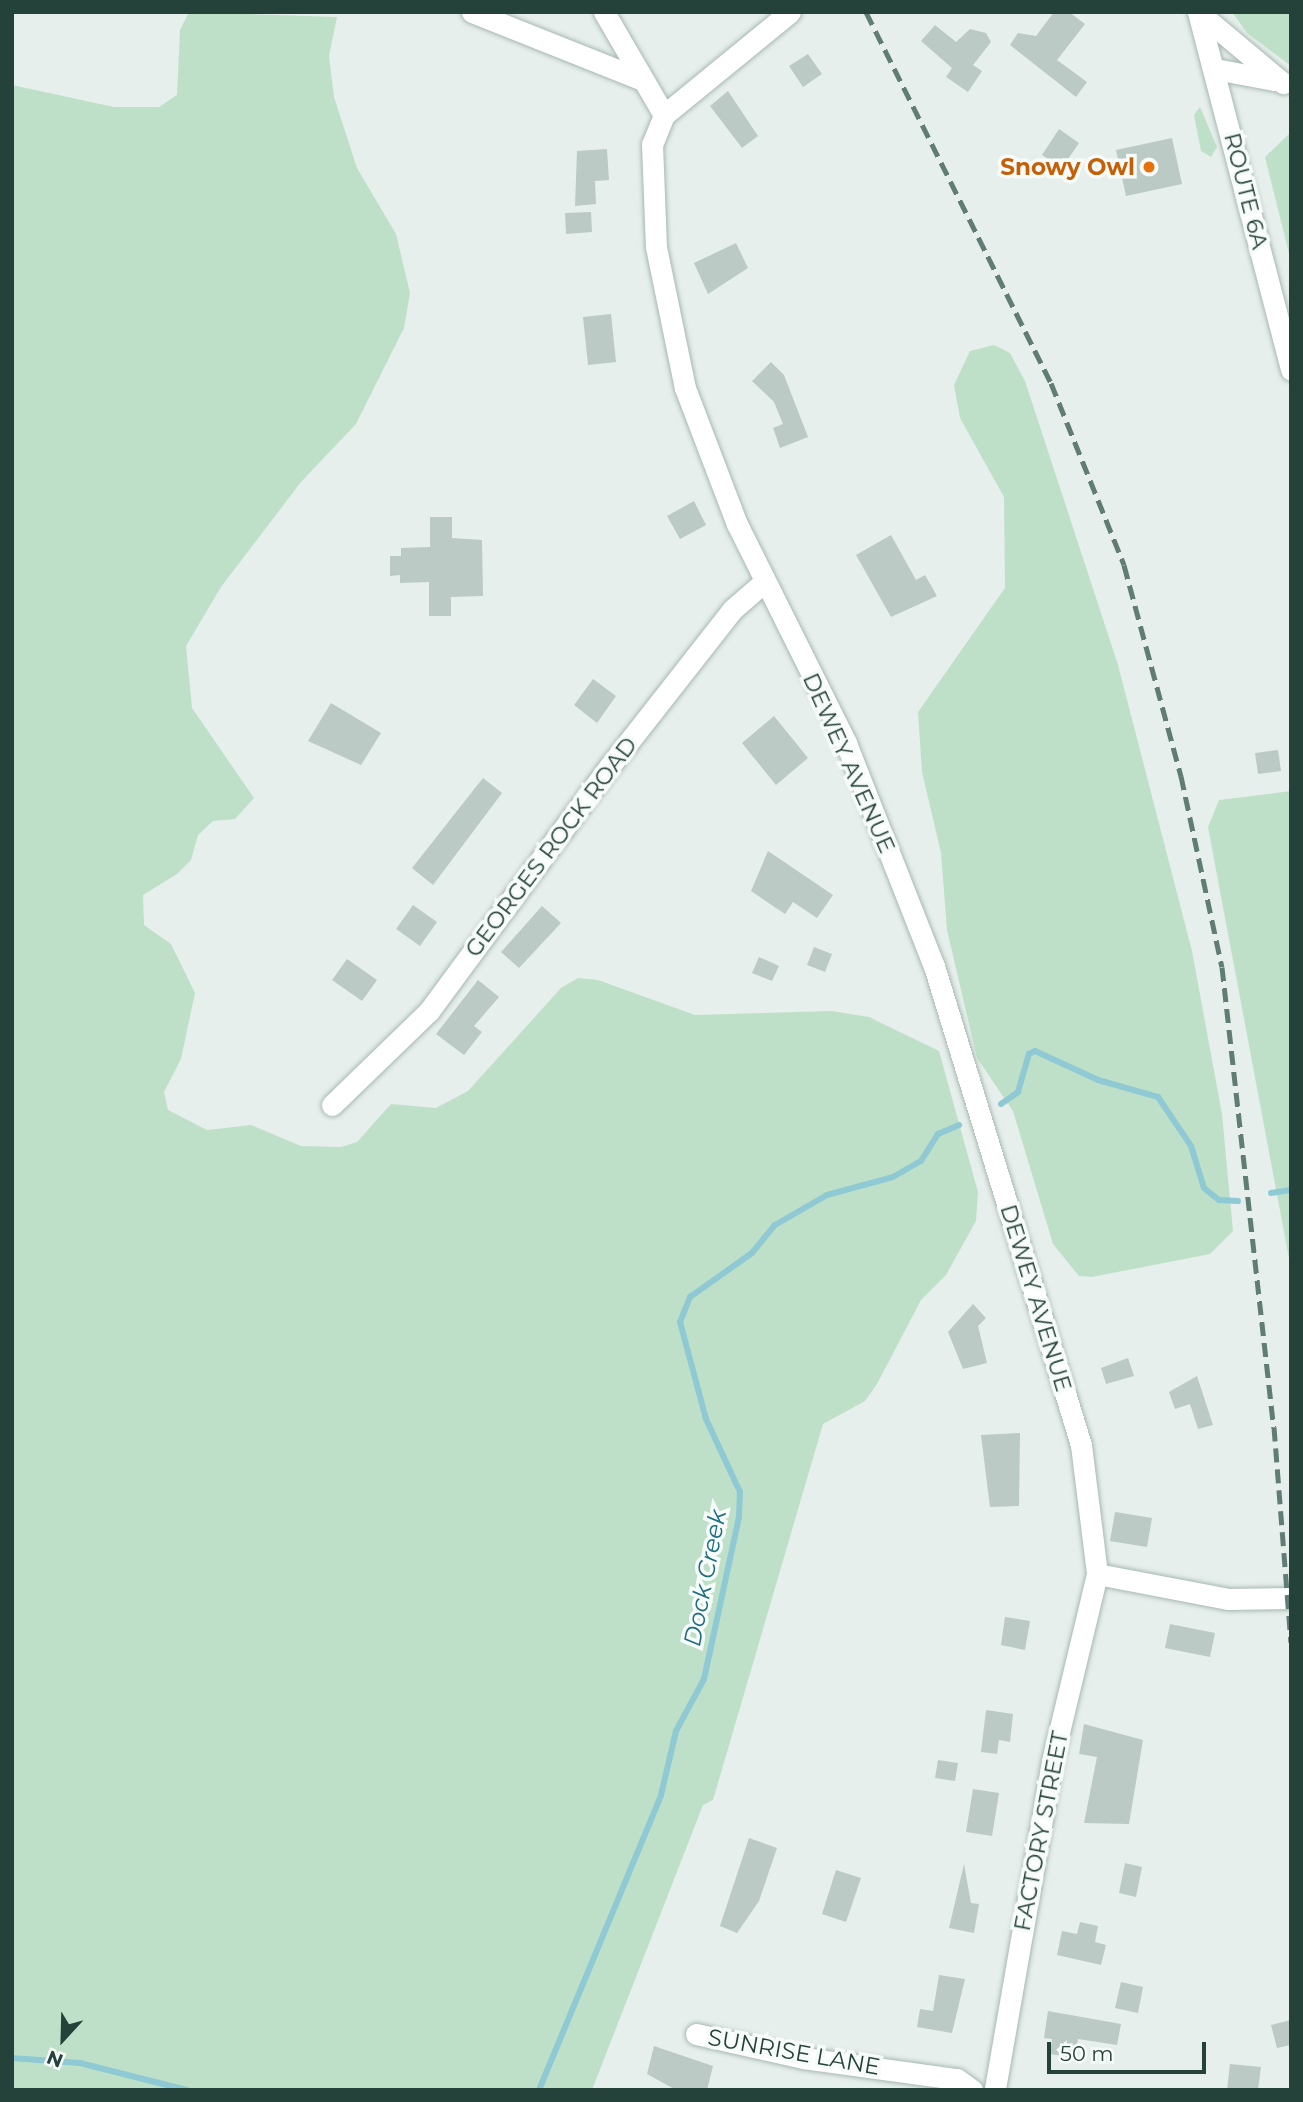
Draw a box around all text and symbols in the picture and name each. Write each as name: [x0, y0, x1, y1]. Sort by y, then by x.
street label: ROUTE 6A: [1218, 130, 1274, 252]
place label: Snowy Owl: [1000, 153, 1135, 181]
marker: Snowy Owl: [1141, 159, 1157, 175]
street label: DEWEY AVENUE: [797, 669, 901, 857]
street label: GEORGES ROCK ROAD: [459, 732, 643, 962]
street label: DEWEY AVENUE: [994, 1201, 1078, 1395]
water label: Dock Creek: [678, 1507, 732, 1649]
street label: FACTORY STREET: [1008, 1729, 1074, 1933]
north arrow: [28, 2004, 98, 2074]
street label: SUNRISE LANE: [706, 2023, 882, 2081]
scale bar: [1051, 2028, 1210, 2072]
text: 50 m: [1060, 2041, 1114, 2066]
text: N: [44, 2045, 66, 2072]

